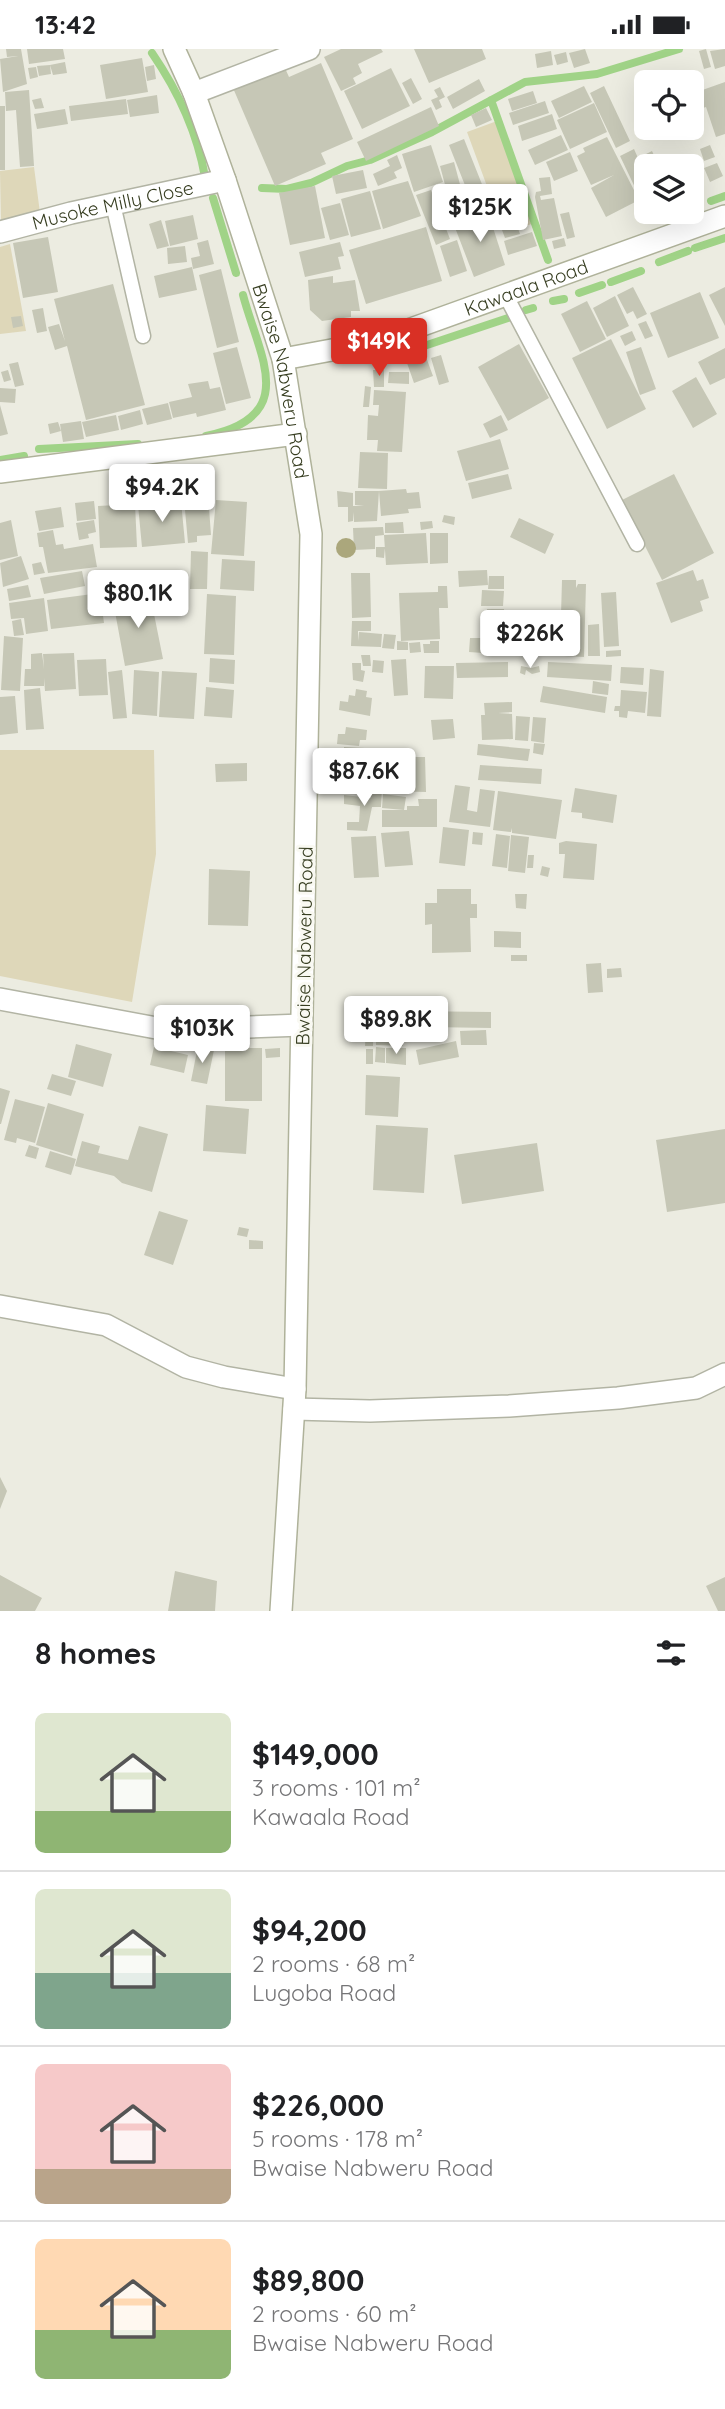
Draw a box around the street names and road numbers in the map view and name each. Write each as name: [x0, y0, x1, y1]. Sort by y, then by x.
street label: Musoke Milly Close: [29, 175, 196, 235]
street label: Kawaala Road: [461, 254, 591, 321]
street label: Bwaise Nabweru Road: [247, 280, 314, 480]
street label: Bwaise Nabweru Road: [290, 846, 318, 1046]

